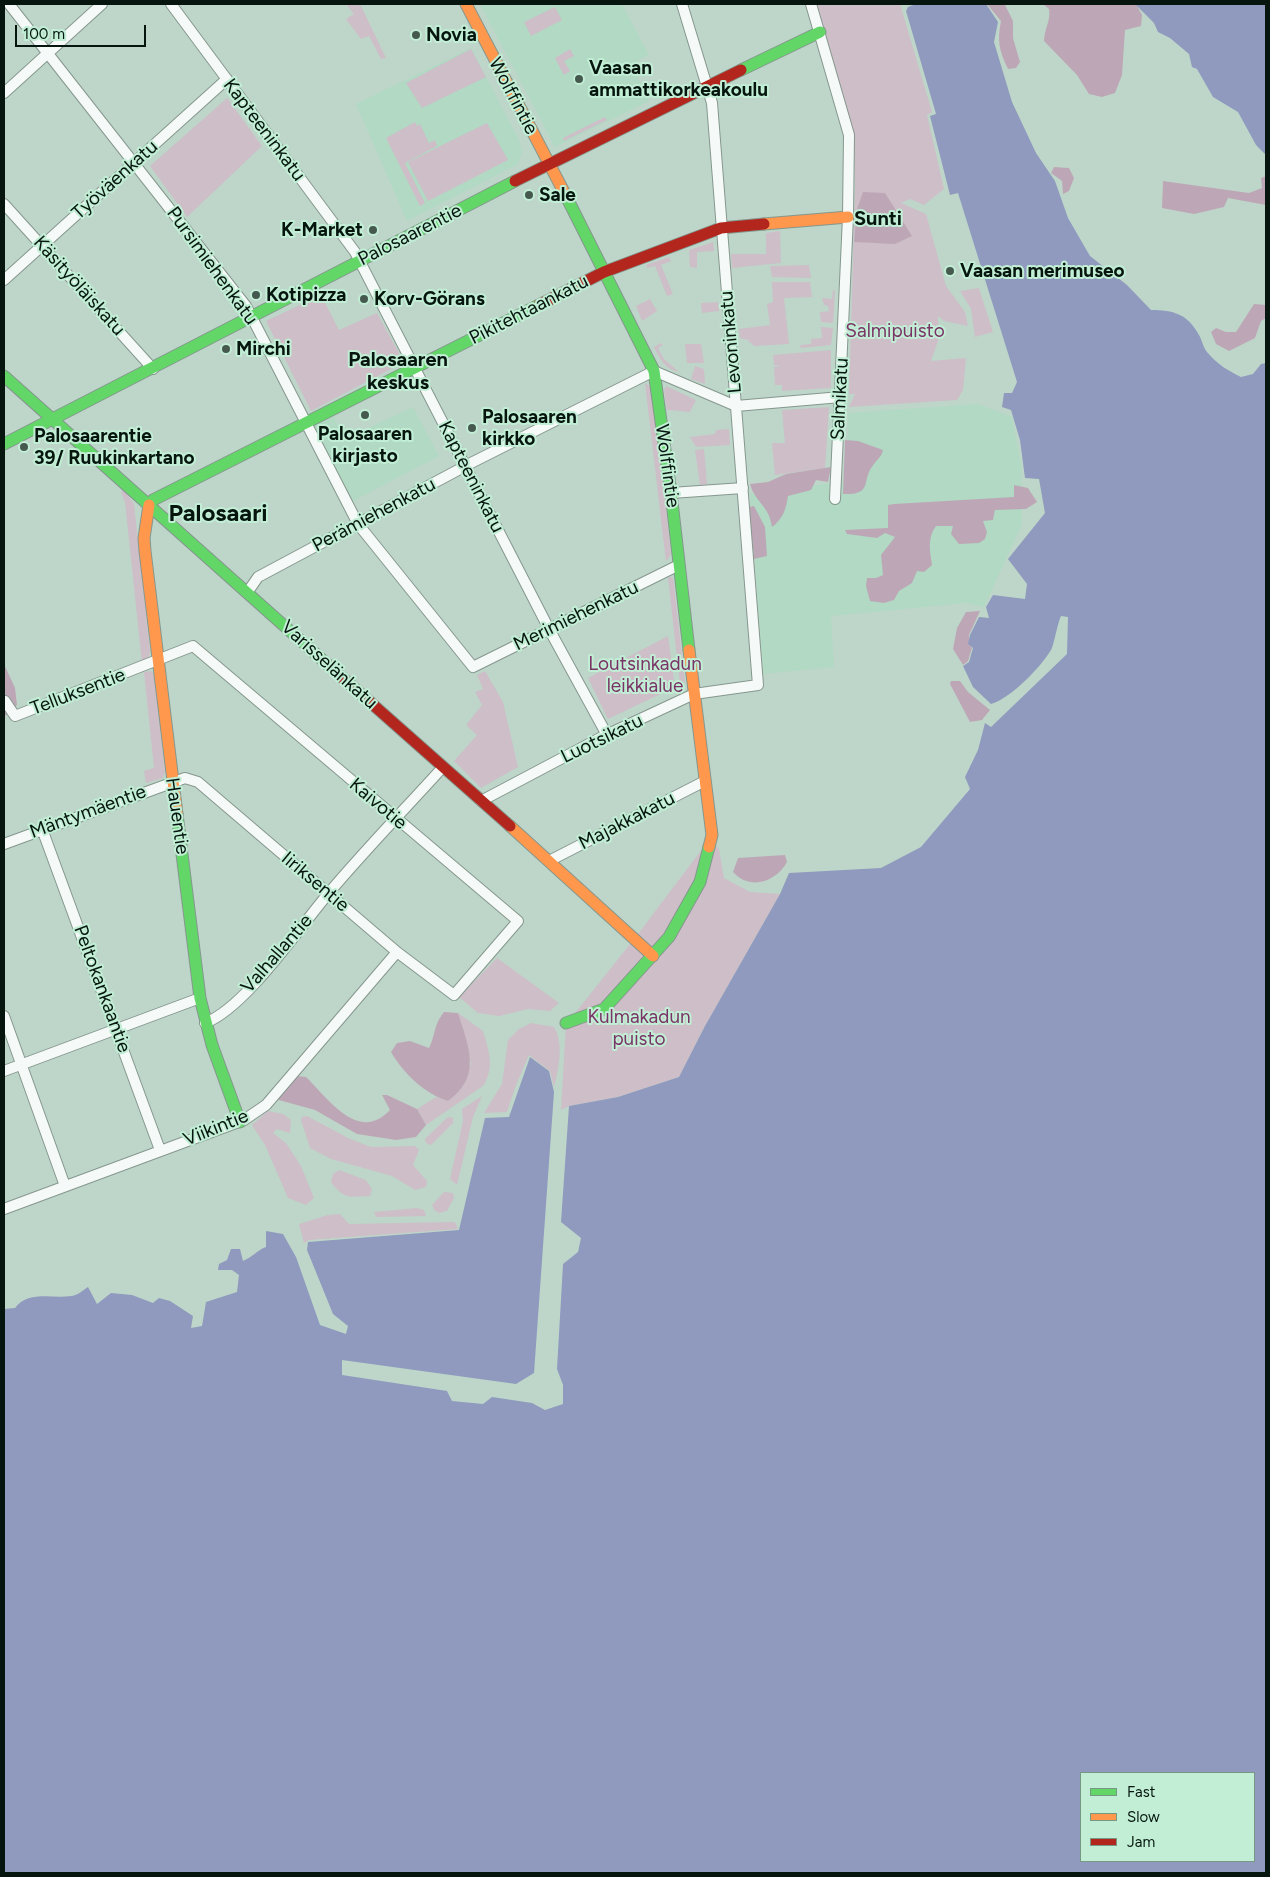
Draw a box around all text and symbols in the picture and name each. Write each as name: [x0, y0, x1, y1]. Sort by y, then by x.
scale bar: [18, 15, 149, 47]
place label: Novia: [426, 24, 477, 46]
text: 100 m: [23, 25, 65, 43]
marker: Novia: [410, 29, 422, 41]
street label: Wolffintie: [483, 54, 543, 138]
place label: Vaasan ammattikorkeakoulu: [589, 57, 768, 101]
marker: Vaasan ammattikorkeakoulu: [573, 73, 585, 85]
street label: Kapteeninkatu: [218, 74, 310, 186]
street label: Työväenkatu: [67, 135, 163, 225]
place label: Sale: [539, 184, 576, 206]
marker: Sale: [523, 189, 535, 201]
street label: Palosaarentie: [354, 199, 466, 271]
street label: Pursimiehenkatu: [162, 203, 262, 329]
district label: Sunti: [854, 207, 902, 231]
place label: K-Market: [281, 219, 363, 241]
marker: K-Market: [367, 224, 379, 236]
street label: Käsityöläiskatu: [28, 232, 130, 340]
place label: Vaasan merimuseo: [960, 260, 1125, 282]
marker: Vaasan merimuseo: [944, 265, 956, 277]
street label: Pikitehtaankatu: [466, 270, 592, 350]
place label: Kotipizza: [266, 284, 346, 306]
place label: Korv-Görans: [374, 288, 485, 310]
marker: Kotipizza: [250, 289, 262, 301]
street label: Levoninkatu: [715, 290, 747, 394]
marker: Korv-Görans: [358, 293, 370, 305]
park label: Salmipuisto: [845, 320, 945, 342]
place label: Mirchi: [236, 338, 291, 360]
marker: Mirchi: [220, 343, 232, 355]
district label: Palosaaren keskus: [348, 348, 448, 395]
street label: Salmikatu: [826, 357, 854, 441]
place label: Palosaaren kirkko: [482, 406, 577, 450]
marker: Palosaaren kirjasto: [359, 409, 371, 421]
street label: Kapteeninkatu: [433, 417, 509, 537]
marker: Palosaaren kirkko: [466, 422, 478, 434]
place label: Palosaaren kirjasto: [318, 423, 412, 467]
street label: Wolffintie: [650, 423, 684, 509]
place label: Palosaarentie 39/ Ruukinkartano: [34, 425, 195, 469]
marker: Palosaarentie 39/ Ruukinkartano: [18, 441, 30, 453]
street label: Perämiehenkatu: [308, 473, 440, 557]
district label: Palosaari: [168, 500, 268, 528]
street label: Merimiehenkatu: [510, 576, 642, 656]
street label: Varisselänkatu: [276, 616, 382, 714]
park label: Loutsinkadun leikkialue: [588, 653, 702, 697]
street label: Telluksentie: [27, 663, 129, 721]
street label: Luotsikatu: [557, 709, 647, 769]
street label: Kaivotie: [345, 773, 411, 835]
street label: Hauentie: [160, 776, 194, 856]
street label: Mäntymäentie: [27, 780, 149, 844]
street label: Majakkakatu: [575, 787, 679, 855]
street label: Iiriksentie: [276, 847, 354, 917]
street label: Valhallantie: [237, 910, 317, 998]
street label: Peltokankaantie: [68, 922, 136, 1056]
park label: Kulmakadun puisto: [587, 1006, 691, 1050]
street label: Viikintie: [180, 1105, 252, 1151]
legend: [1080, 1772, 1255, 1862]
text: Fast: [1127, 1783, 1155, 1801]
text: Slow: [1127, 1808, 1160, 1826]
text: Jam: [1127, 1833, 1155, 1851]

